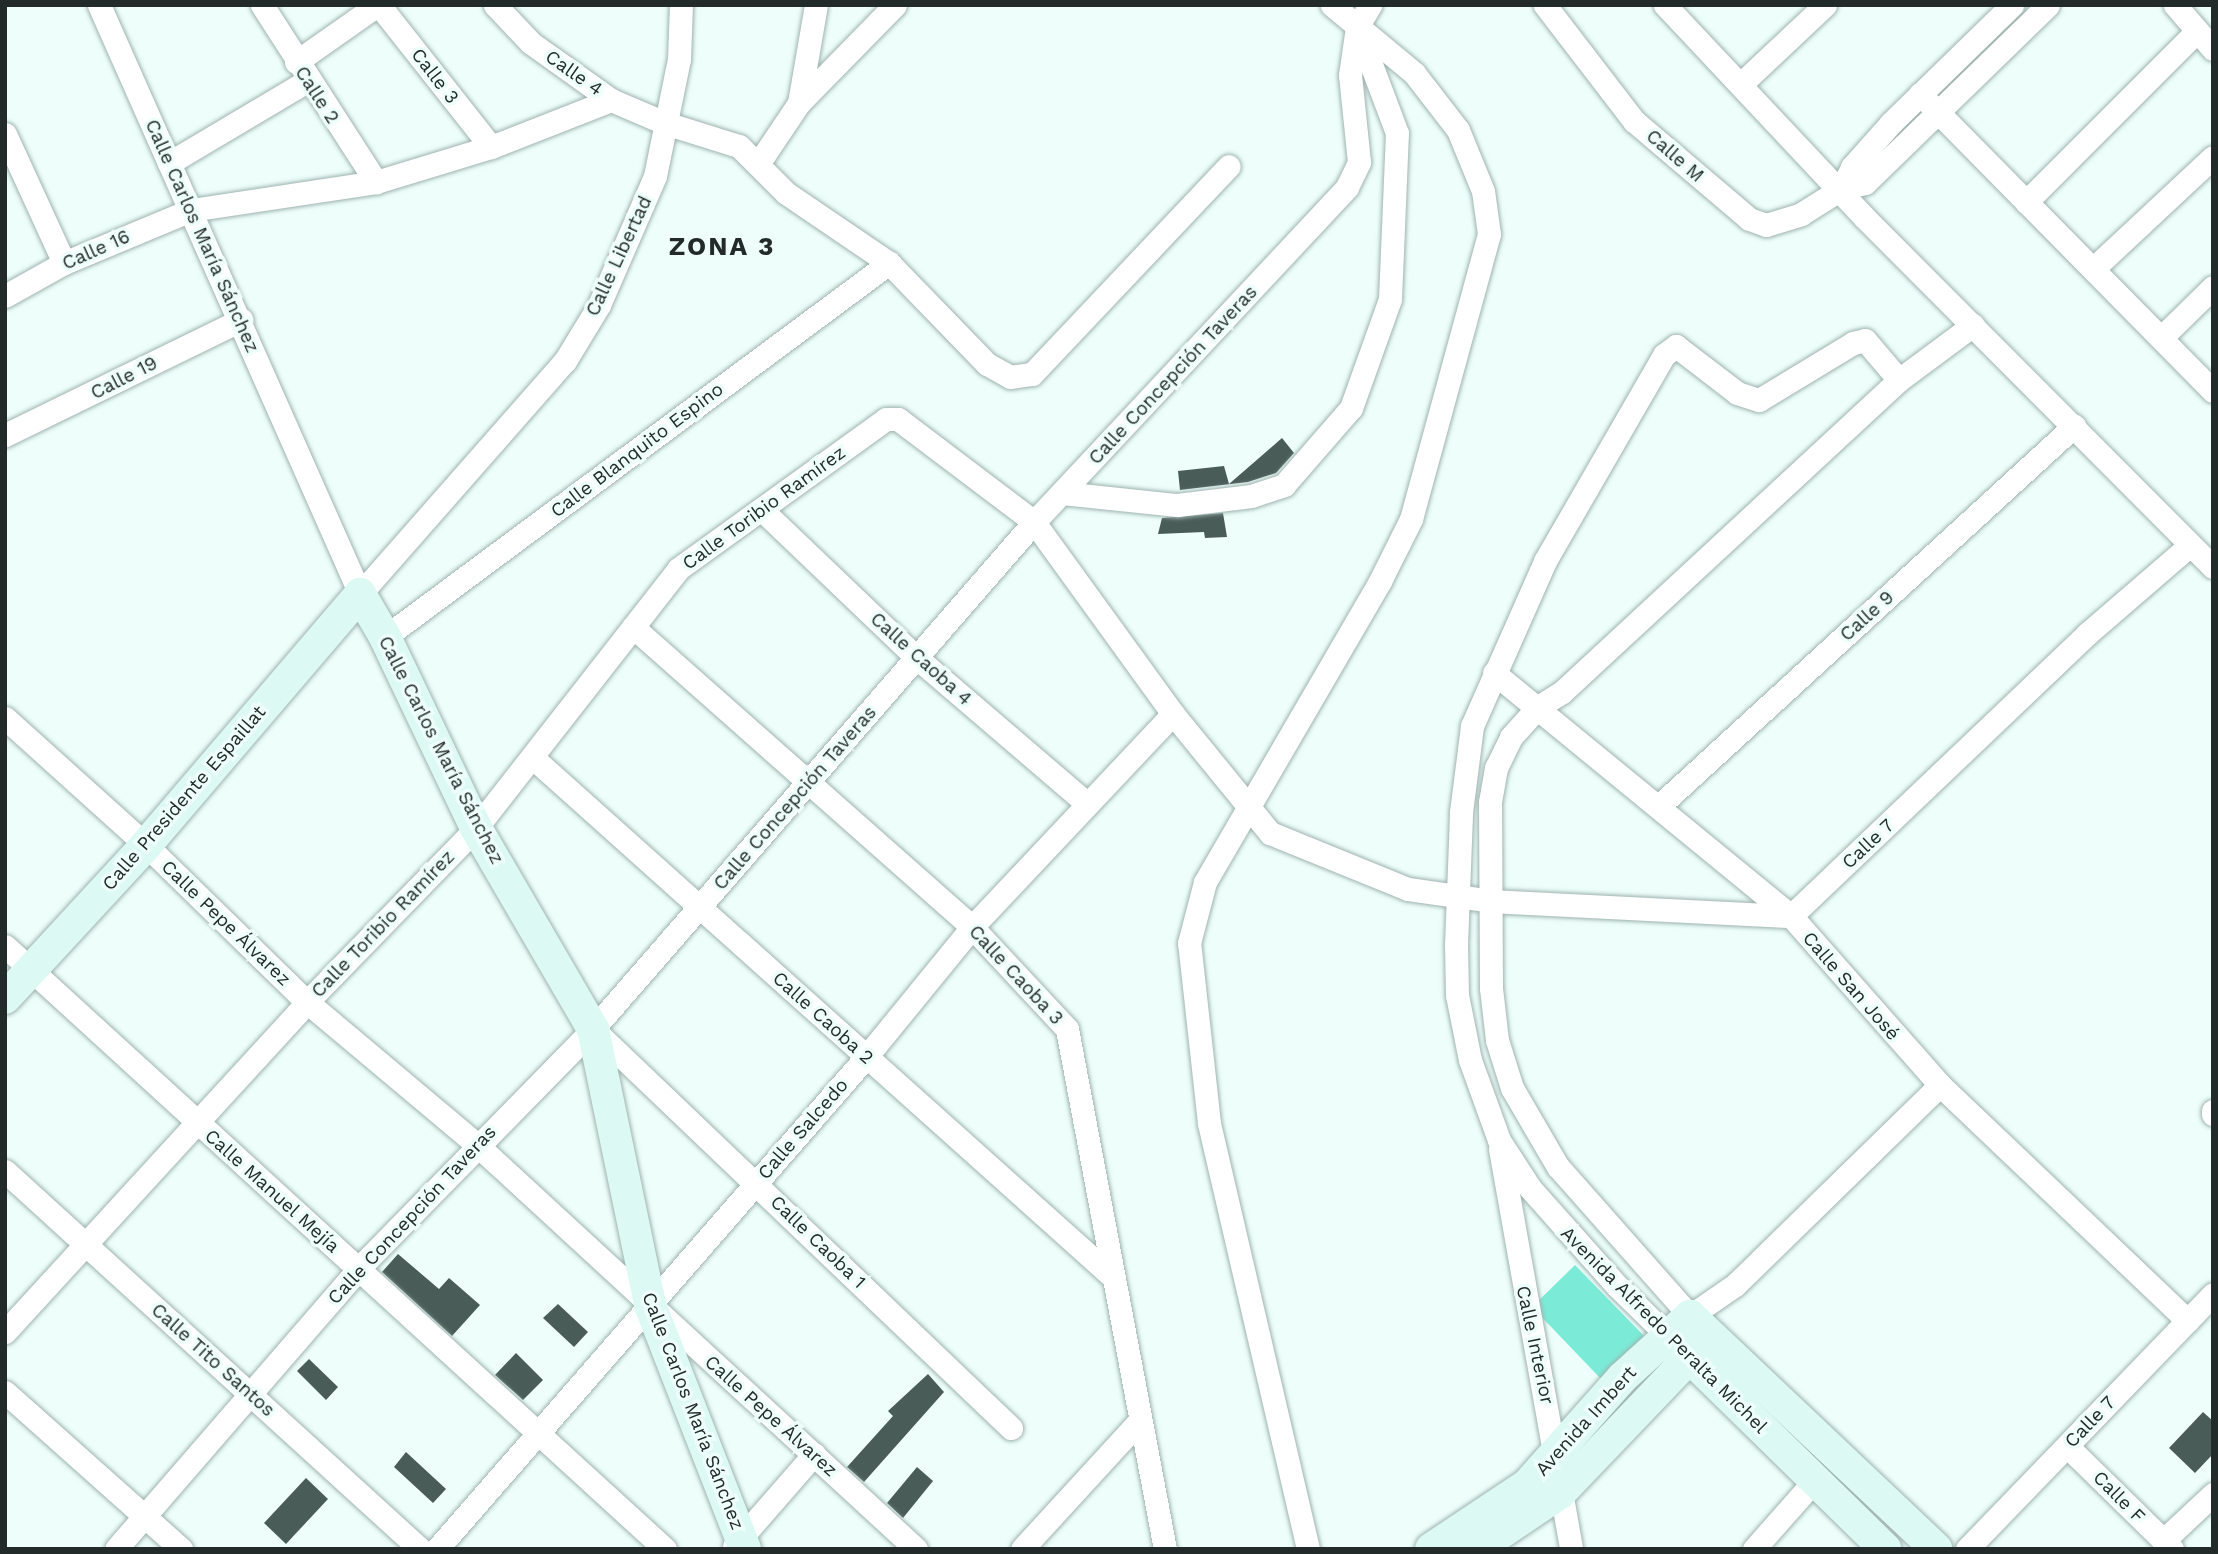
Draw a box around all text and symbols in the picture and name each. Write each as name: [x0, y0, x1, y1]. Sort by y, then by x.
street label: Calle 3: [406, 44, 464, 108]
street label: Calle 4: [541, 45, 607, 101]
street label: Calle 2: [290, 62, 344, 128]
street label: Calle Carlos María Sánchez: [140, 116, 264, 356]
street label: Calle M: [1641, 125, 1709, 187]
street label: Calle Libertad: [581, 192, 657, 320]
street label: Calle 16: [59, 225, 133, 275]
district label: ZONA 3: [669, 231, 775, 263]
street label: Calle Concepción Taveras: [1084, 281, 1262, 469]
street label: Calle 19: [87, 352, 161, 404]
street label: Calle Blanquito Espino: [546, 378, 728, 522]
street label: Calle Toribio Ramírez: [678, 441, 850, 575]
street label: Calle 9: [1835, 586, 1899, 646]
street label: Calle Caoba 4: [866, 607, 976, 711]
street label: Calle Carlos María Sánchez: [373, 632, 509, 868]
street label: Calle Presidente Espaillat: [97, 701, 271, 895]
street label: Calle Concepción Taveras: [709, 701, 881, 895]
street label: Calle 7: [1837, 814, 1899, 874]
street label: Calle Toribio Ramírez: [307, 845, 459, 1003]
street label: Calle Pepe Álvarez: [156, 855, 296, 991]
street label: Calle Caoba 3: [964, 920, 1068, 1030]
street label: Calle San José: [1798, 927, 1904, 1045]
street label: Calle Caoba 2: [768, 967, 878, 1069]
street label: Calle Salcedo: [753, 1074, 853, 1184]
street label: Calle Concepción Taveras: [323, 1121, 501, 1309]
street label: Calle Manuel Mejía: [200, 1124, 344, 1258]
street label: Calle Caoba 1: [765, 1191, 871, 1293]
street label: Avenida Alfredo Peralta Michel: [1555, 1221, 1773, 1439]
street label: Calle Interior: [1511, 1284, 1559, 1406]
street label: Calle Carlos María Sánchez: [637, 1289, 749, 1533]
street label: Calle Tito Santos: [146, 1298, 280, 1422]
street label: Calle Pepe Álvarez: [700, 1350, 842, 1482]
street label: Avenida Imbert: [1531, 1361, 1641, 1481]
street label: Calle 7: [2060, 1391, 2120, 1453]
street label: Calle F: [2088, 1466, 2150, 1528]

